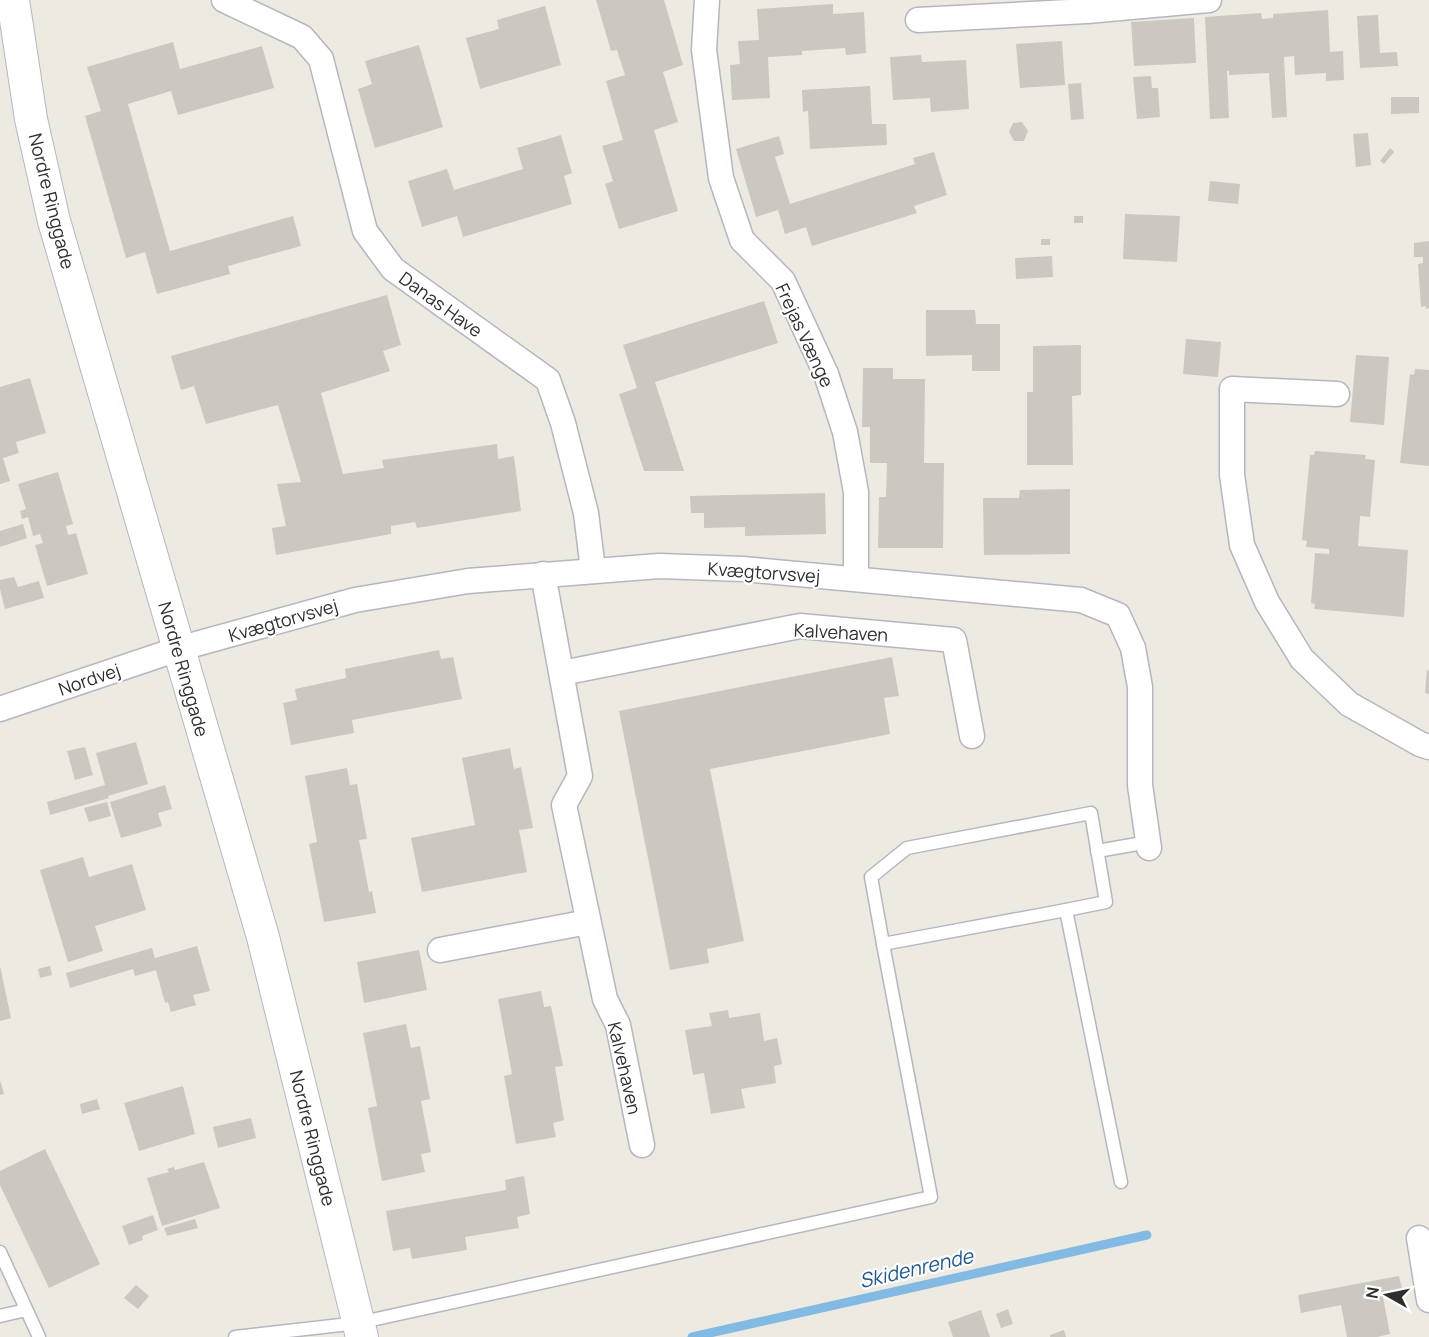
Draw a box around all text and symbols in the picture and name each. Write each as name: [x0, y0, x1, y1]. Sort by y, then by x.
street label: Nordre Ringgade: [24, 131, 80, 271]
street label: Danas Have: [395, 266, 487, 342]
street label: Frejas Vænge: [770, 279, 840, 391]
street label: Kvægtorvsvej: [707, 556, 821, 588]
street label: Kvægtorvsvej: [226, 593, 340, 647]
street label: Nordre Ringgade: [153, 599, 215, 739]
street label: Kalvehaven: [793, 618, 889, 646]
street label: Nordvej: [55, 657, 123, 701]
street label: Kalvehaven: [603, 1019, 647, 1117]
street label: Nordre Ringgade: [285, 1068, 341, 1208]
water label: Skidenrende: [857, 1242, 977, 1294]
north arrow: [1357, 1265, 1417, 1325]
text: N: [1360, 1285, 1384, 1300]

